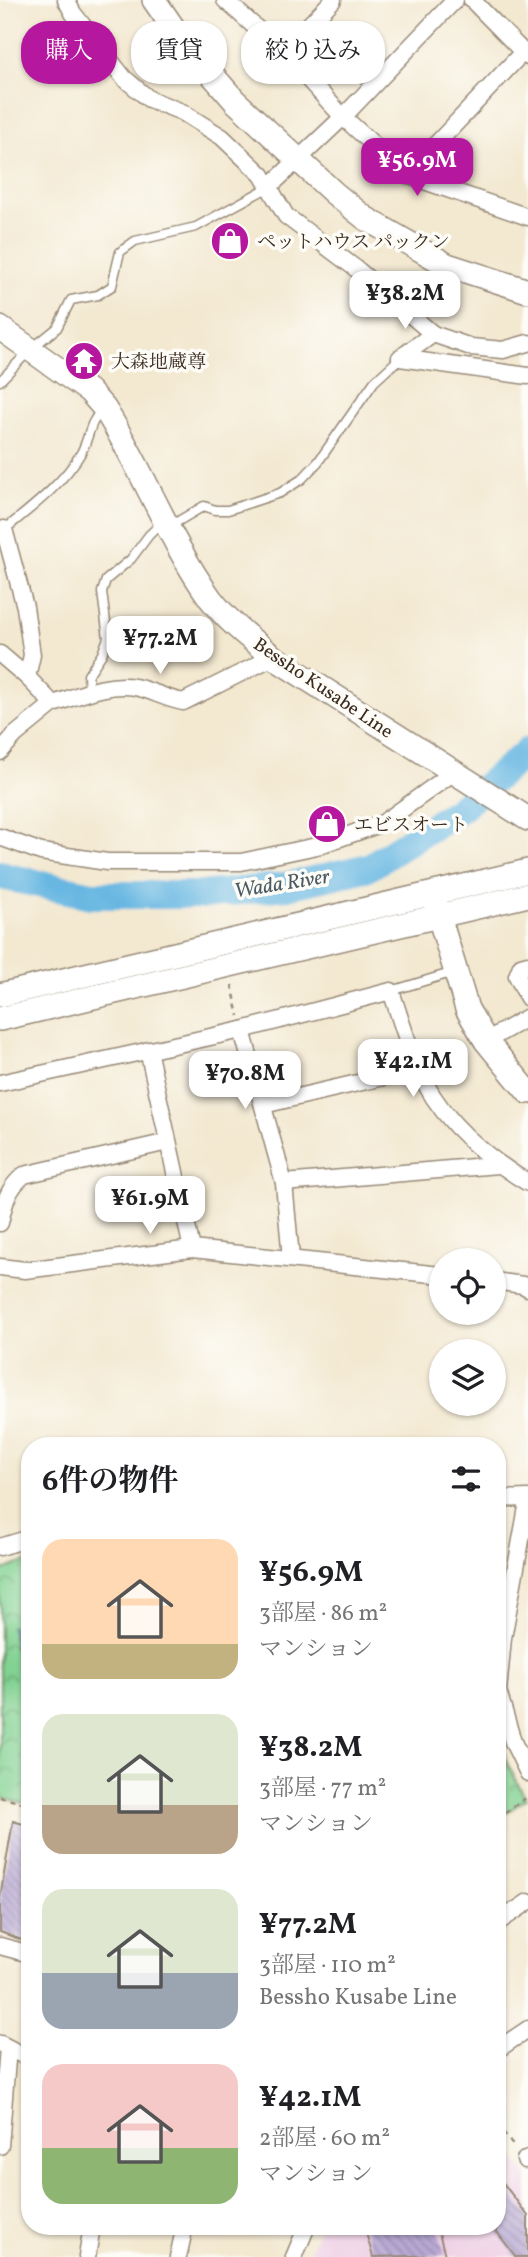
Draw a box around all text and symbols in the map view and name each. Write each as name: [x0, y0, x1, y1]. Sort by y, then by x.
chip: 購入: [21, 21, 117, 84]
chip: 賃貸: [131, 21, 227, 84]
chip: 絞り込み: [241, 21, 385, 84]
pin: ¥56.9M: [360, 138, 474, 198]
text: ¥56.9M: [377, 145, 457, 177]
shop icon: ペットハウス パックン: [209, 220, 251, 262]
place label: ペットハウス パックン: [257, 230, 450, 256]
pin: ¥38.2M: [348, 272, 462, 331]
text: ¥38.2M: [365, 278, 445, 310]
temple icon: 大森地蔵尊: [63, 340, 105, 382]
place label: 大森地蔵尊: [111, 350, 206, 376]
pin: ¥77.2M: [103, 616, 217, 676]
text: ¥77.2M: [123, 623, 197, 655]
street label: Bessho Kusabe Line: [248, 632, 398, 745]
shop icon: エビスオート: [306, 803, 348, 845]
place label: エビスオート: [354, 813, 468, 839]
water label: Wada River: [232, 863, 332, 906]
pin: ¥42.1M: [356, 1040, 470, 1099]
text: ¥42.1M: [374, 1046, 452, 1078]
pin: ¥70.8M: [188, 1052, 302, 1111]
text: ¥70.8M: [205, 1058, 285, 1090]
pin: ¥61.9M: [93, 1176, 207, 1236]
text: ¥61.9M: [111, 1183, 189, 1215]
map controls: [429, 1248, 506, 1416]
button: locate: [429, 1248, 506, 1325]
button: layers: [429, 1339, 506, 1416]
icon: filters: [447, 1460, 485, 1498]
text: 6件の物件: [42, 1461, 178, 1503]
text: ¥56.9M: [259, 1552, 363, 1594]
icon: home: [98, 1567, 182, 1651]
text: 3部屋 · 86 m²: [259, 1598, 387, 1630]
text: マンション: [259, 1634, 373, 1666]
text: ¥38.2M: [259, 1727, 362, 1769]
icon: home: [98, 1742, 182, 1826]
text: 3部屋 · 77 m²: [259, 1773, 386, 1805]
text: マンション: [259, 1809, 373, 1841]
text: ¥77.2M: [259, 1904, 357, 1946]
icon: home: [98, 1917, 182, 2001]
text: 3部屋 · 110 m²: [259, 1950, 396, 1982]
text: Bessho Kusabe Line: [259, 1982, 457, 2014]
text: ¥42.1M: [259, 2077, 361, 2119]
icon: home: [98, 2092, 182, 2176]
text: 2部屋 · 60 m²: [259, 2123, 390, 2155]
text: マンション: [259, 2159, 373, 2191]

